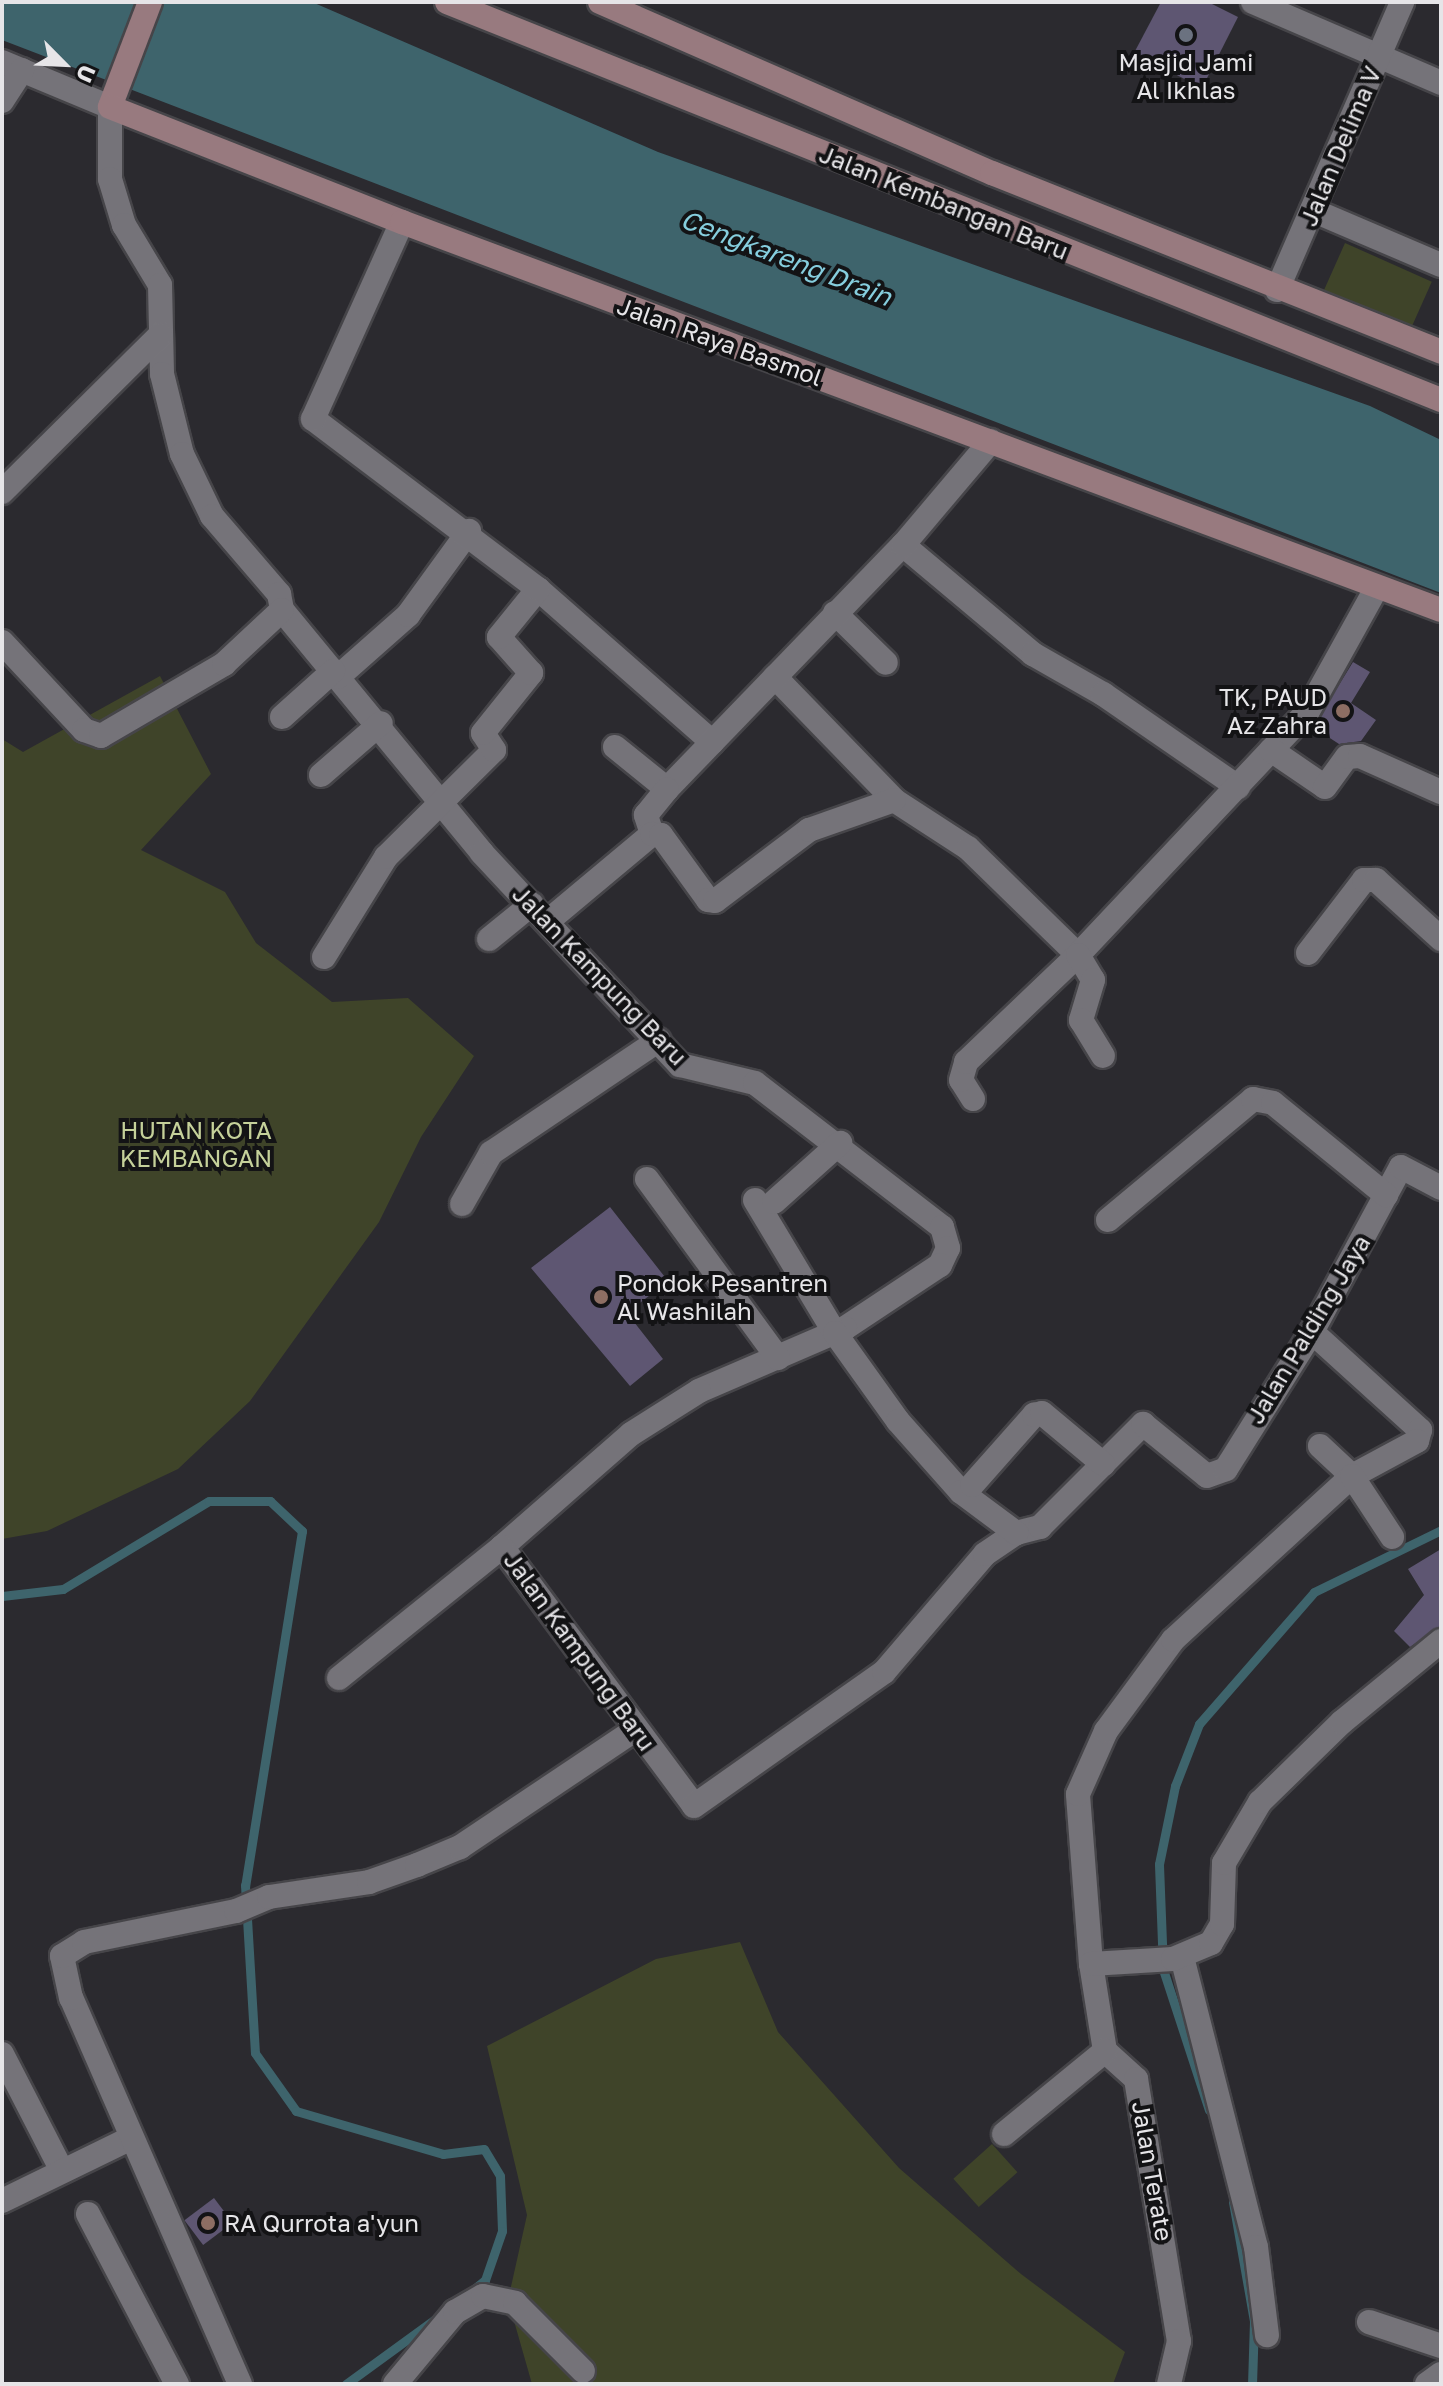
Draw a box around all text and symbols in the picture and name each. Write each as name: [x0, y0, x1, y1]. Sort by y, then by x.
north arrow: [24, 24, 104, 104]
marker: Masjid Jami Al Ikhlas: [1177, 26, 1195, 44]
place label: Masjid Jami Al Ikhlas: [1118, 48, 1254, 104]
text: U: [71, 61, 102, 87]
street label: Jalan Delima V: [1293, 62, 1387, 230]
street label: Jalan Kembangan Baru: [815, 139, 1073, 265]
water label: Cengkareng Drain: [676, 203, 896, 313]
street label: Jalan Raya Basmol: [614, 291, 826, 391]
place label: TK, PAUD Az Zahra: [1219, 683, 1327, 739]
marker: TK, PAUD Az Zahra: [1334, 702, 1352, 720]
street label: Jalan Kampung Baru: [507, 879, 693, 1071]
park label: HUTAN KOTA KEMBANGAN: [120, 1116, 272, 1172]
street label: Jalan Palding Jaya: [1240, 1230, 1376, 1428]
place label: Pondok Pesantren Al Washilah: [617, 1269, 828, 1325]
marker: Pondok Pesantren Al Washilah: [592, 1288, 610, 1306]
street label: Jalan Kampung Baru: [498, 1546, 662, 1756]
street label: Jalan Terate: [1127, 2099, 1179, 2243]
place label: RA Qurrota a'yun: [224, 2209, 419, 2237]
marker: RA Qurrota a'yun: [199, 2214, 217, 2232]

